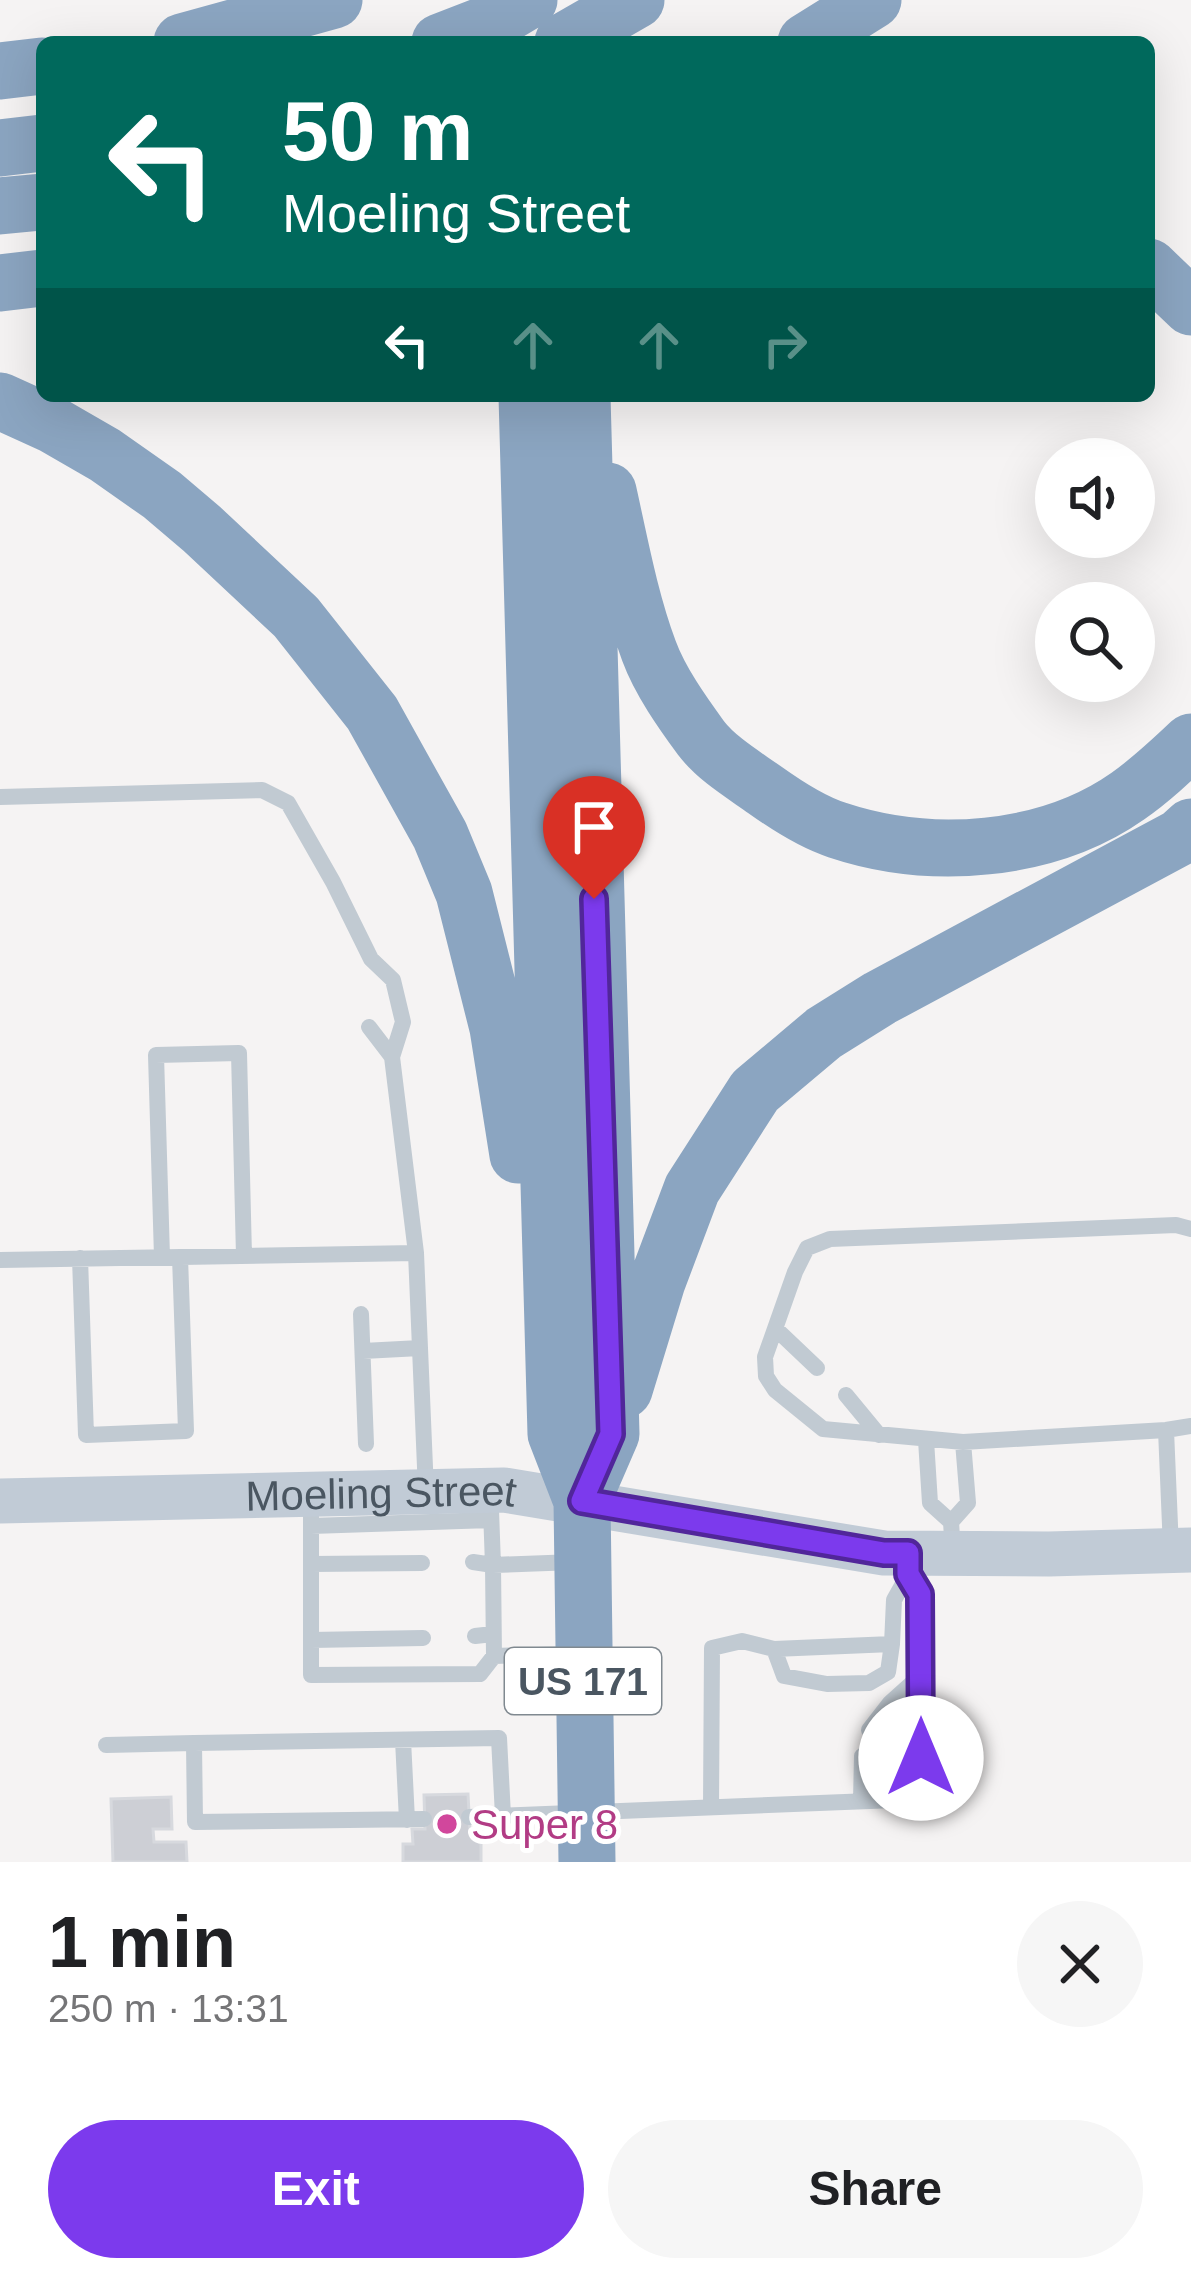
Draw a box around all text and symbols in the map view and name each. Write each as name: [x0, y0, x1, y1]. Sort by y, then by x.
icon: left: [84, 84, 240, 240]
text: 50 m: [282, 84, 473, 178]
text: Moeling Street: [282, 183, 630, 243]
icon: left: [374, 312, 440, 378]
icon: ahead: [500, 312, 566, 378]
icon: ahead: [626, 312, 692, 378]
icon: right: [752, 312, 818, 378]
map controls: [1035, 438, 1155, 702]
button: sound: [1035, 438, 1155, 558]
button: search: [1035, 582, 1155, 702]
pin: [543, 776, 645, 899]
icon: arrive: [561, 794, 627, 860]
street label: Moeling Street: [245, 1467, 520, 1520]
road number: US 171: [505, 1648, 661, 1714]
position arrow: [858, 1695, 984, 1821]
place label: Super 8: [471, 1801, 618, 1848]
marker: Super 8: [434, 1811, 460, 1837]
button: close: [1017, 1901, 1143, 2027]
text: 1 min: [48, 1902, 236, 1982]
text: 250 m · 13:31: [48, 1987, 289, 2030]
button: Exit: [48, 2120, 584, 2258]
button: Share: [608, 2120, 1143, 2258]

